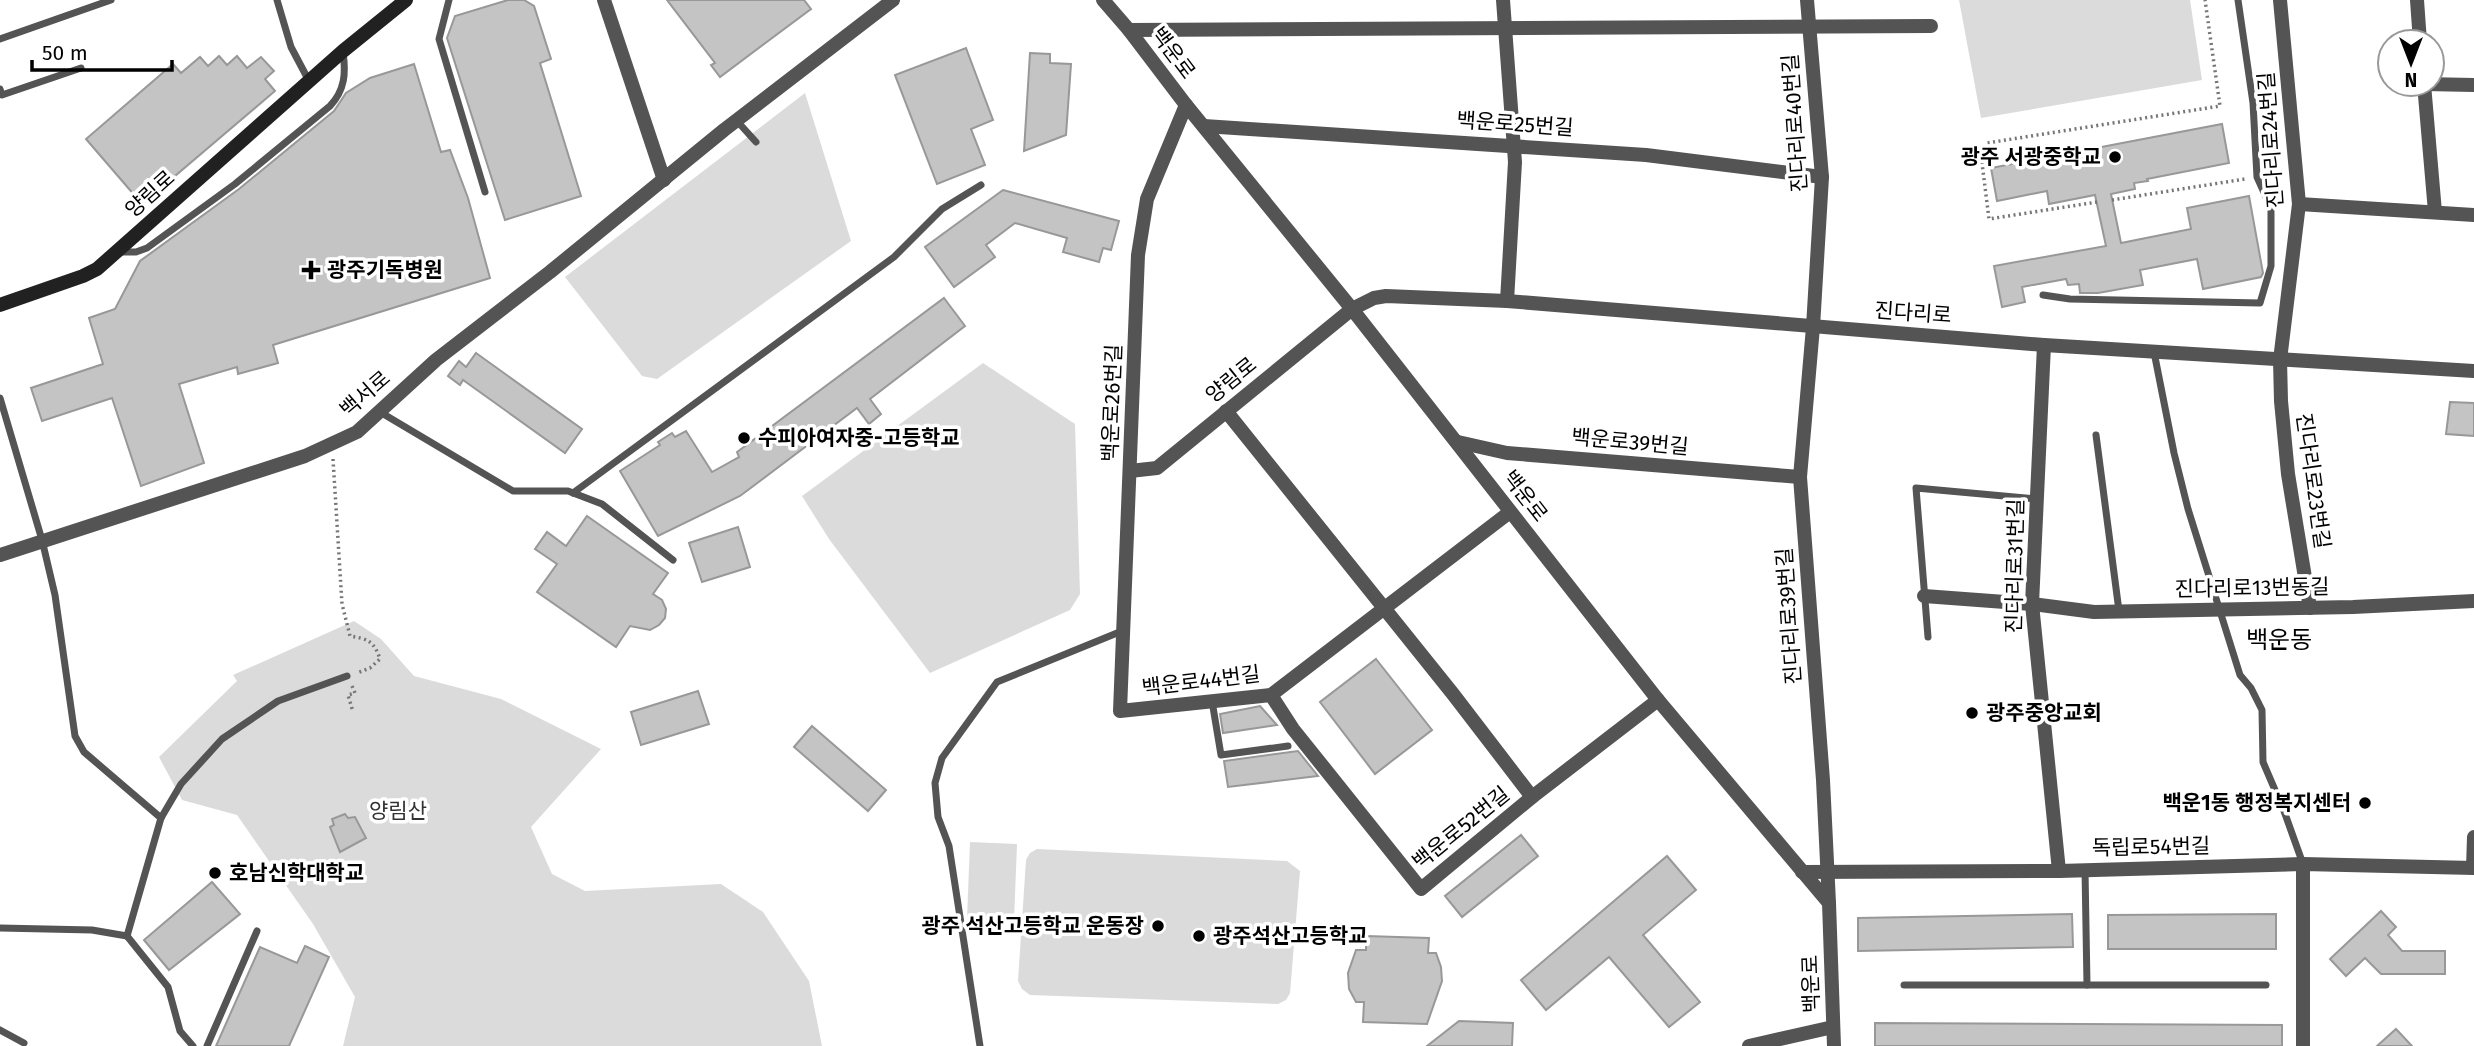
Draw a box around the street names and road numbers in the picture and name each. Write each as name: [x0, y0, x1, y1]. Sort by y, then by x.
street label: 백운로: [1145, 22, 1201, 84]
street label: 진다리로40번길: [1777, 53, 1813, 193]
street label: 진다리로24번길: [2253, 71, 2289, 209]
street label: 백운로25번길: [1455, 107, 1575, 141]
street label: 양림로: [120, 165, 180, 223]
street label: 진다리로: [1874, 297, 1952, 329]
street label: 백운로26번길: [1097, 343, 1127, 463]
street label: 양림로: [1200, 352, 1262, 408]
street label: 백서로: [335, 365, 395, 423]
street label: 진다리로23번길: [2291, 412, 2335, 550]
street label: 백운로39번길: [1570, 424, 1690, 460]
street label: 백운로: [1497, 465, 1553, 527]
street label: 진다리로31번길: [2001, 498, 2029, 634]
street label: 진다리로39번길: [1771, 547, 1807, 685]
street label: 진다리로13번동길: [2174, 574, 2330, 602]
street label: 백운로44번길: [1140, 661, 1262, 701]
street label: 백운로52번길: [1407, 781, 1515, 875]
street label: 독립로54번길: [2092, 833, 2210, 861]
street label: 백운로: [1797, 955, 1825, 1013]

